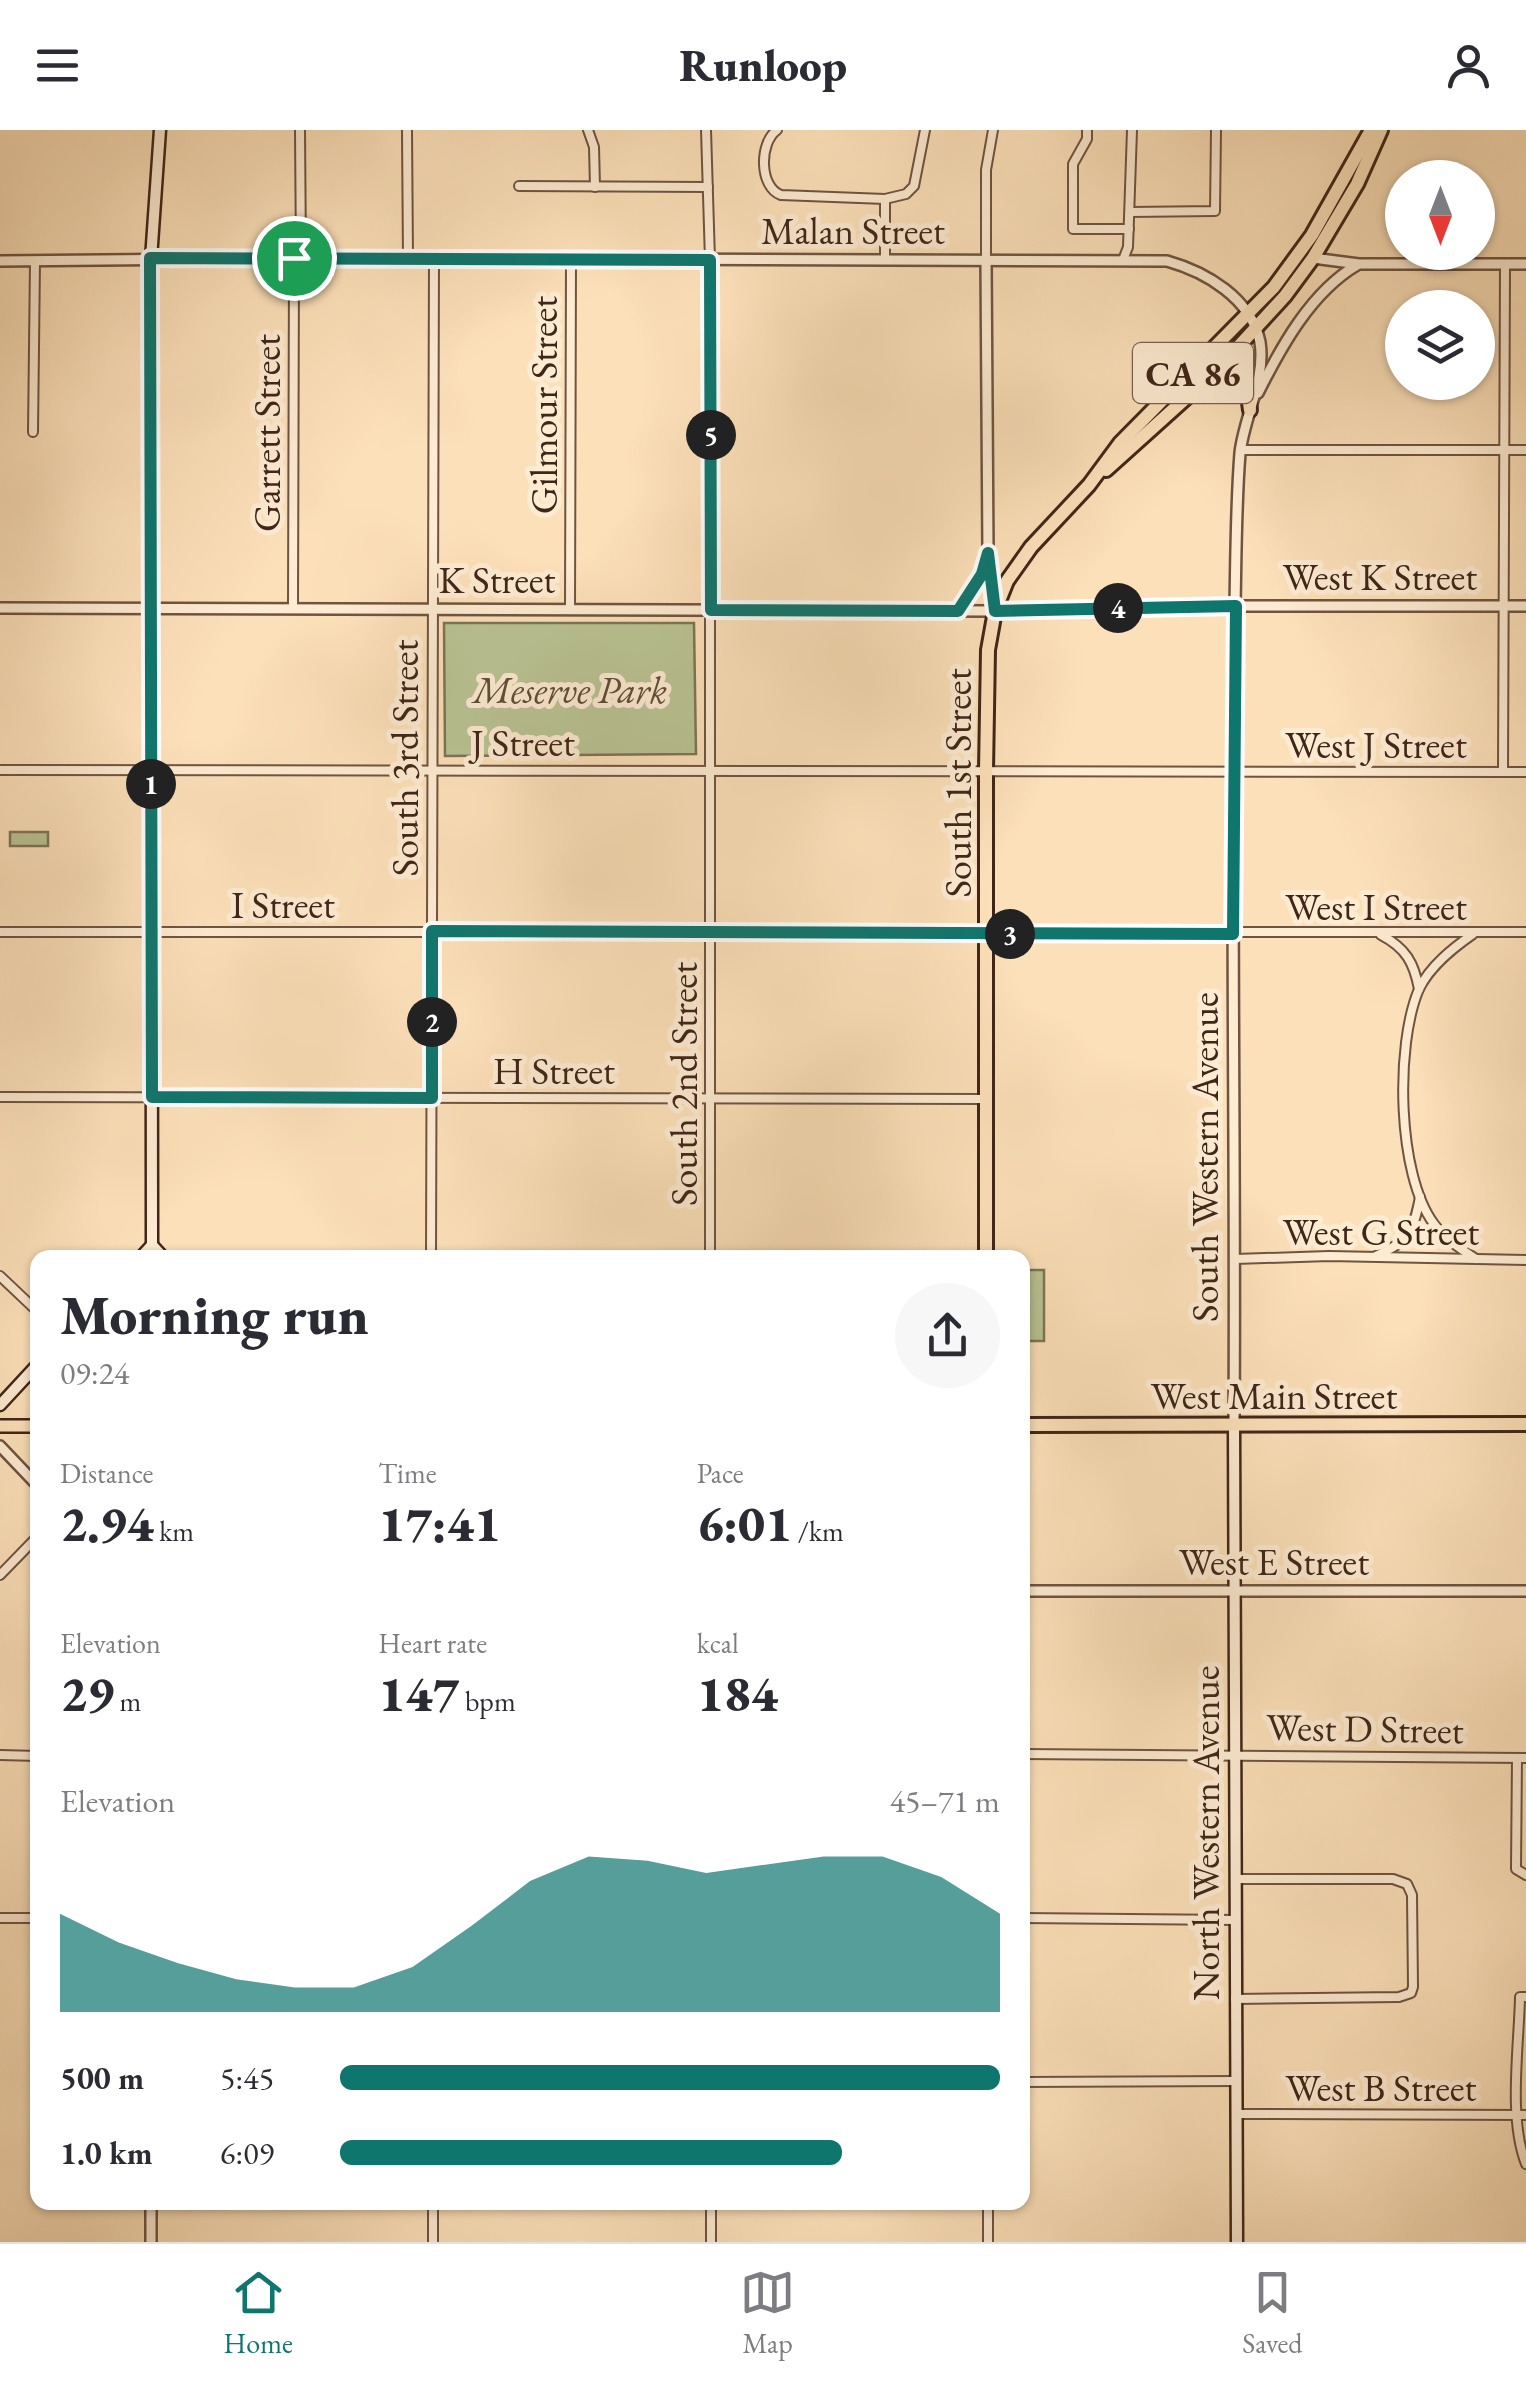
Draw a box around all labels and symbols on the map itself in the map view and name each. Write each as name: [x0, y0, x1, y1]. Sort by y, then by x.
north arrow: [1385, 160, 1495, 270]
street label: Malan Street: [761, 206, 945, 255]
pin: [252, 216, 337, 301]
street label: Gilmour Street: [519, 296, 568, 514]
street label: Garrett Street: [242, 334, 291, 532]
road number: CA 86: [1133, 343, 1253, 403]
pin: 5: [686, 410, 736, 460]
street label: West K Street: [1283, 552, 1477, 601]
street label: K Street: [439, 555, 556, 604]
pin: 4: [1093, 583, 1143, 633]
street label: South 3rd Street: [380, 640, 429, 876]
park label: Meserve Park: [471, 665, 667, 714]
street label: South 1st Street: [933, 668, 982, 898]
street label: J Street: [468, 718, 575, 767]
street label: West J Street: [1285, 720, 1467, 769]
pin: 1: [126, 759, 176, 809]
street label: I Street: [231, 880, 335, 929]
street label: West I Street: [1285, 882, 1467, 931]
pin: 3: [985, 909, 1035, 959]
street label: South 2nd Street: [659, 962, 708, 1206]
street label: South Western Avenue: [1180, 992, 1229, 1322]
pin: 2: [407, 997, 457, 1047]
street label: H Street: [493, 1046, 615, 1095]
street label: West G Street: [1283, 1207, 1479, 1256]
street label: West Main Street: [1151, 1371, 1397, 1420]
street label: West E Street: [1179, 1537, 1369, 1586]
street label: North Western Avenue: [1181, 1666, 1230, 2000]
street label: West D Street: [1266, 1702, 1464, 1754]
street label: West B Street: [1285, 2063, 1477, 2112]

